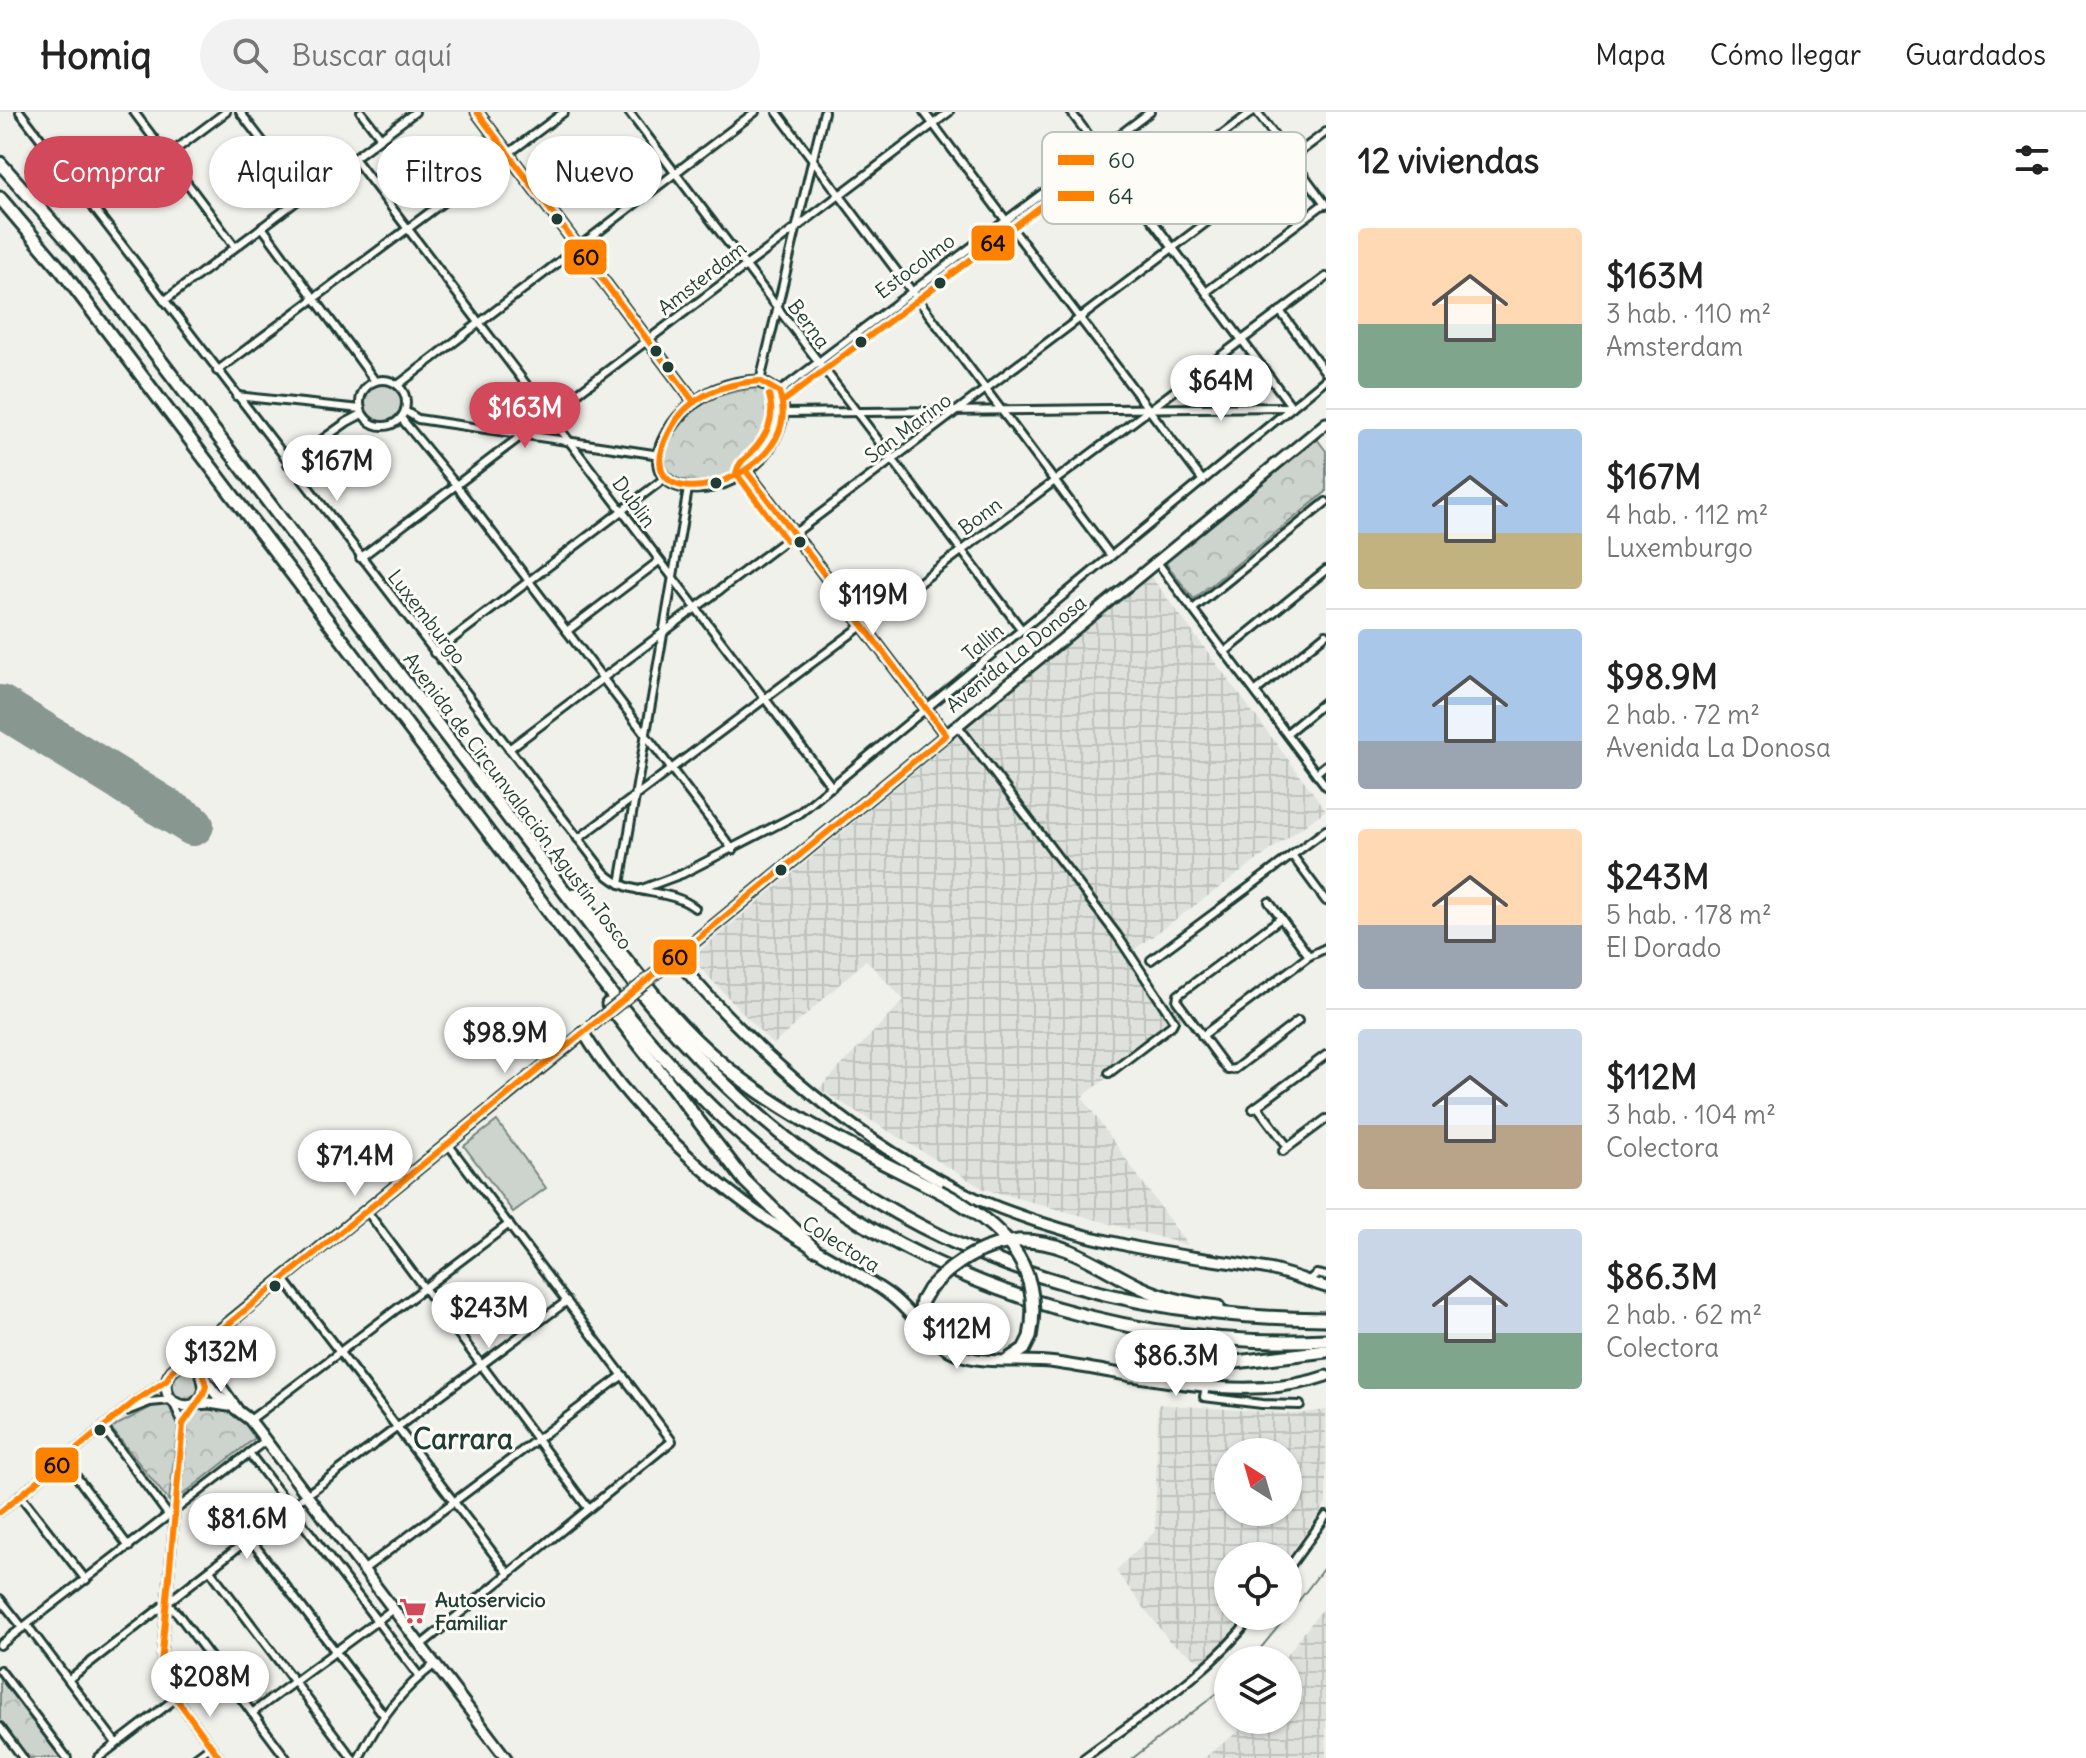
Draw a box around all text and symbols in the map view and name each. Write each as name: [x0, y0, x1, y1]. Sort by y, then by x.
search box: [200, 19, 760, 91]
text: Homiq: [40, 32, 152, 79]
icon: search: [228, 33, 272, 77]
text: Buscar aquí: [292, 36, 452, 74]
text: Mapa: [1595, 37, 1666, 73]
text: Cómo llegar: [1710, 37, 1861, 73]
text: Guardados: [1905, 37, 2046, 73]
legend: [1042, 132, 1306, 224]
chip: Comprar: [24, 136, 193, 208]
chip: Alquilar: [209, 136, 361, 208]
chip: Filtros: [377, 136, 510, 208]
chip: Nuevo: [526, 136, 662, 208]
icon: filters: [2010, 138, 2054, 182]
text: 12 viviendas: [1358, 139, 1539, 182]
text: 60: [1108, 146, 1135, 174]
text: 64: [1108, 182, 1133, 210]
unlabelled marker: [549, 211, 565, 227]
line badge: 64: [970, 224, 1016, 262]
street label: Estocolmo: [870, 228, 959, 304]
text: 64: [980, 229, 1006, 257]
street label: Amsterdam: [652, 235, 751, 320]
line badge: 60: [563, 238, 608, 276]
text: 60: [572, 243, 600, 271]
text: $163M: [1606, 254, 1704, 297]
icon: home: [1422, 260, 1518, 356]
unlabelled marker: [932, 275, 948, 291]
street label: Berna: [783, 294, 836, 353]
text: 3 hab. · 110 m²: [1606, 297, 1771, 330]
text: Amsterdam: [1606, 330, 1743, 363]
unlabelled marker: [853, 334, 869, 350]
unlabelled marker: [648, 343, 664, 359]
pin: $64M: [1174, 355, 1268, 423]
unlabelled marker: [660, 359, 676, 375]
text: $64M: [1188, 364, 1254, 397]
pin: $163M: [469, 382, 581, 450]
street label: San Marino: [860, 387, 956, 468]
text: $163M: [487, 391, 563, 424]
pin: $167M: [281, 435, 393, 503]
text: $167M: [300, 444, 374, 477]
text: $167M: [1606, 455, 1702, 498]
icon: home: [1422, 461, 1518, 557]
street label: Dublin: [607, 471, 662, 532]
unlabelled marker: [708, 475, 724, 491]
street label: Bonn: [953, 491, 1006, 540]
text: 4 hab. · 112 m²: [1606, 498, 1769, 531]
text: Luxemburgo: [1606, 531, 1753, 564]
unlabelled marker: [792, 534, 808, 550]
street label: Luxemburgo: [383, 564, 472, 669]
pin: $119M: [817, 569, 929, 637]
text: $119M: [838, 578, 908, 611]
street label: Avenida La Donosa: [941, 589, 1091, 718]
street label: Tallin: [957, 617, 1008, 666]
street label: Avenida de Circunvalación Agustín Tosco: [398, 647, 638, 954]
text: $98.9M: [1606, 655, 1718, 698]
icon: home: [1422, 661, 1518, 757]
text: 2 hab. · 72 m²: [1606, 698, 1760, 731]
text: Avenida La Donosa: [1606, 731, 1831, 764]
text: $243M: [1606, 855, 1710, 898]
icon: home: [1422, 861, 1518, 957]
unlabelled marker: [773, 862, 789, 878]
text: 5 hab. · 178 m²: [1606, 898, 1772, 931]
text: El Dorado: [1606, 931, 1721, 964]
line badge: 60: [652, 938, 698, 976]
text: 60: [661, 943, 689, 971]
pin: $98.9M: [440, 1007, 570, 1075]
text: $98.9M: [462, 1016, 548, 1049]
text: $112M: [1606, 1055, 1698, 1098]
icon: home: [1422, 1061, 1518, 1157]
text: 3 hab. · 104 m²: [1606, 1098, 1776, 1131]
pin: $71.4M: [290, 1130, 420, 1198]
text: Colectora: [1606, 1131, 1719, 1164]
text: $71.4M: [316, 1139, 394, 1172]
street label: Colectora: [798, 1210, 885, 1277]
text: $86.3M: [1606, 1255, 1718, 1298]
icon: home: [1422, 1261, 1518, 1357]
unlabelled marker: [267, 1278, 283, 1294]
pin: $243M: [433, 1282, 545, 1350]
text: $243M: [449, 1291, 529, 1324]
text: 2 hab. · 62 m²: [1606, 1298, 1762, 1331]
pin: $112M: [901, 1303, 1013, 1371]
text: $112M: [922, 1312, 992, 1345]
pin: $132M: [165, 1326, 277, 1394]
pin: $86.3M: [1111, 1330, 1241, 1398]
text: Colectora: [1606, 1331, 1719, 1364]
text: $132M: [184, 1335, 258, 1368]
text: $86.3M: [1133, 1339, 1219, 1372]
district label: Carrara: [413, 1421, 513, 1457]
unlabelled marker: [92, 1422, 108, 1438]
north arrow: [1214, 1438, 1302, 1526]
map controls: [1214, 1438, 1302, 1734]
line badge: 60: [34, 1446, 80, 1484]
text: 60: [43, 1451, 71, 1479]
pin: $81.6M: [182, 1493, 312, 1561]
text: $81.6M: [206, 1502, 288, 1535]
button: locate: [1214, 1542, 1302, 1630]
place label: Autoservicio Familiar: [435, 1587, 546, 1635]
supermarket icon: Autoservicio Familiar: [398, 1596, 428, 1626]
button: layers: [1214, 1646, 1302, 1734]
pin: $208M: [154, 1651, 266, 1719]
text: $208M: [169, 1660, 251, 1693]

